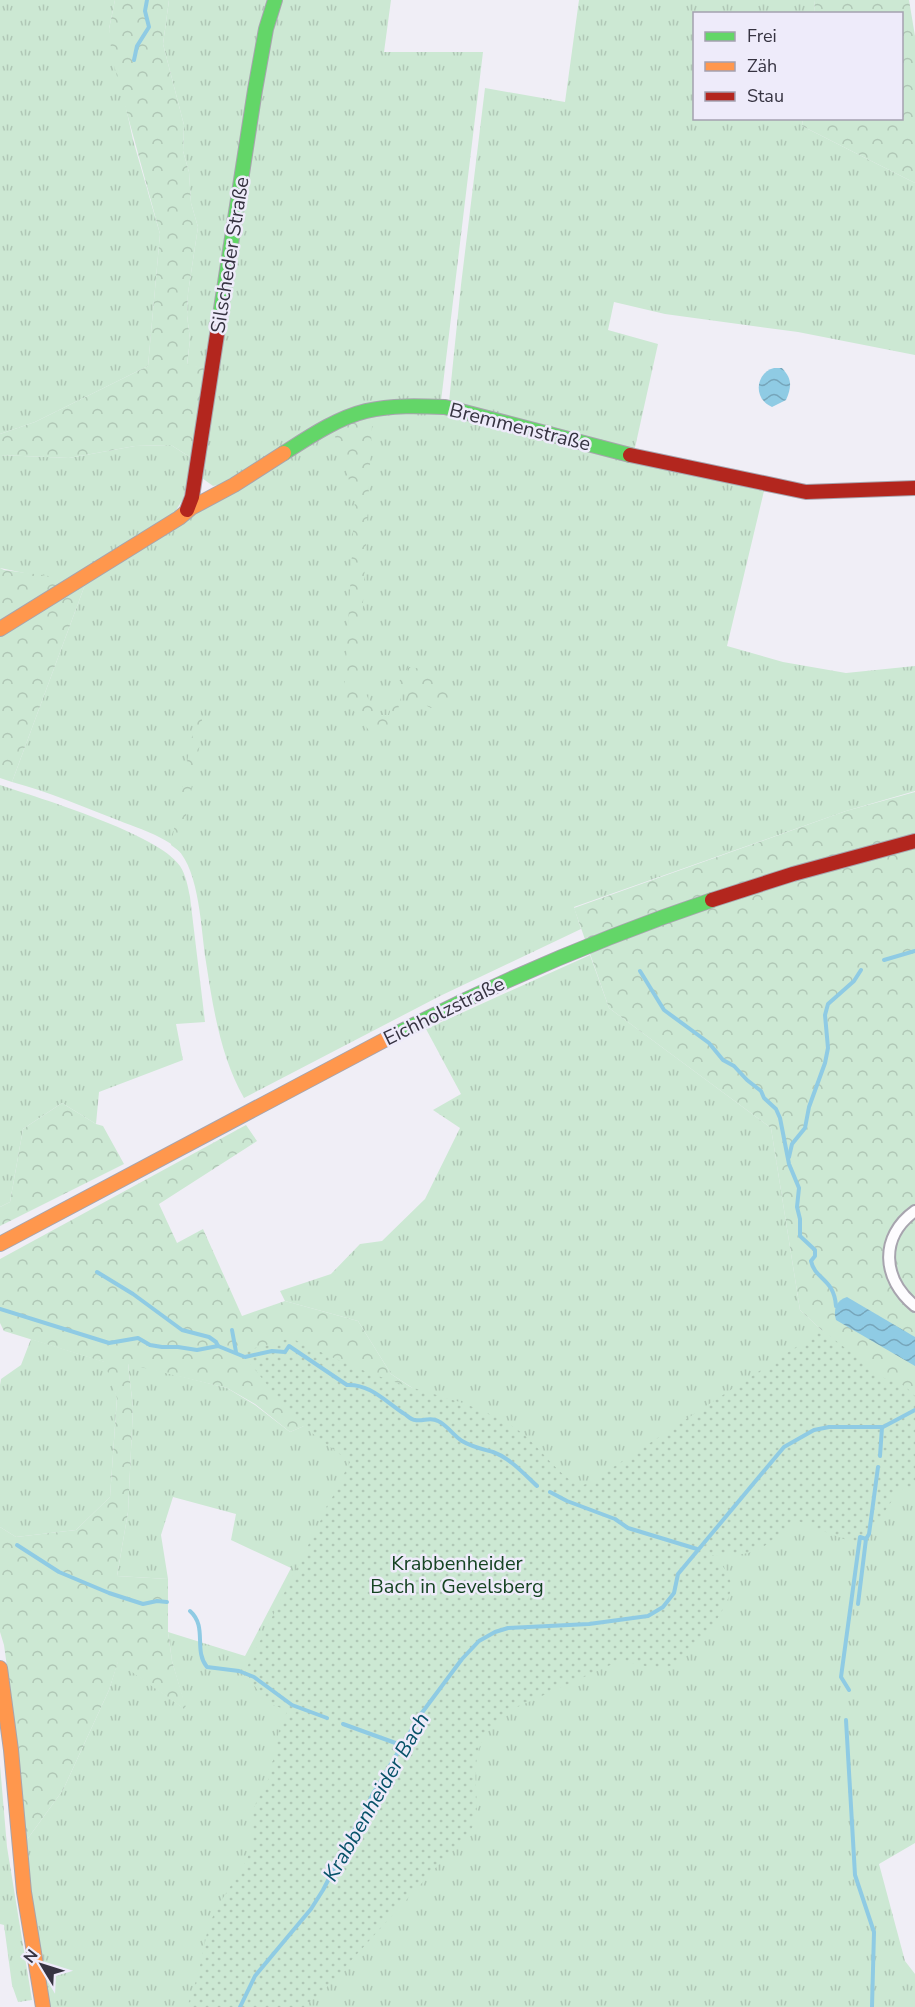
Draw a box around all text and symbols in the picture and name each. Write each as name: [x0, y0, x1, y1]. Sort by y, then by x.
legend: [693, 12, 903, 120]
text: Frei: [747, 24, 777, 48]
text: Zäh: [747, 54, 777, 78]
text: Stau: [747, 84, 784, 108]
street label: Silscheder Straße: [204, 175, 256, 335]
street label: Bremmenstraße: [447, 396, 593, 458]
street label: Eichholzstraße: [379, 970, 509, 1052]
park label: Krabbenheider Bach in Gevelsberg: [370, 1550, 544, 1600]
water label: Krabbenheider Bach: [316, 1707, 436, 1887]
north arrow: [12, 1935, 72, 1995]
text: N: [19, 1945, 43, 1968]

